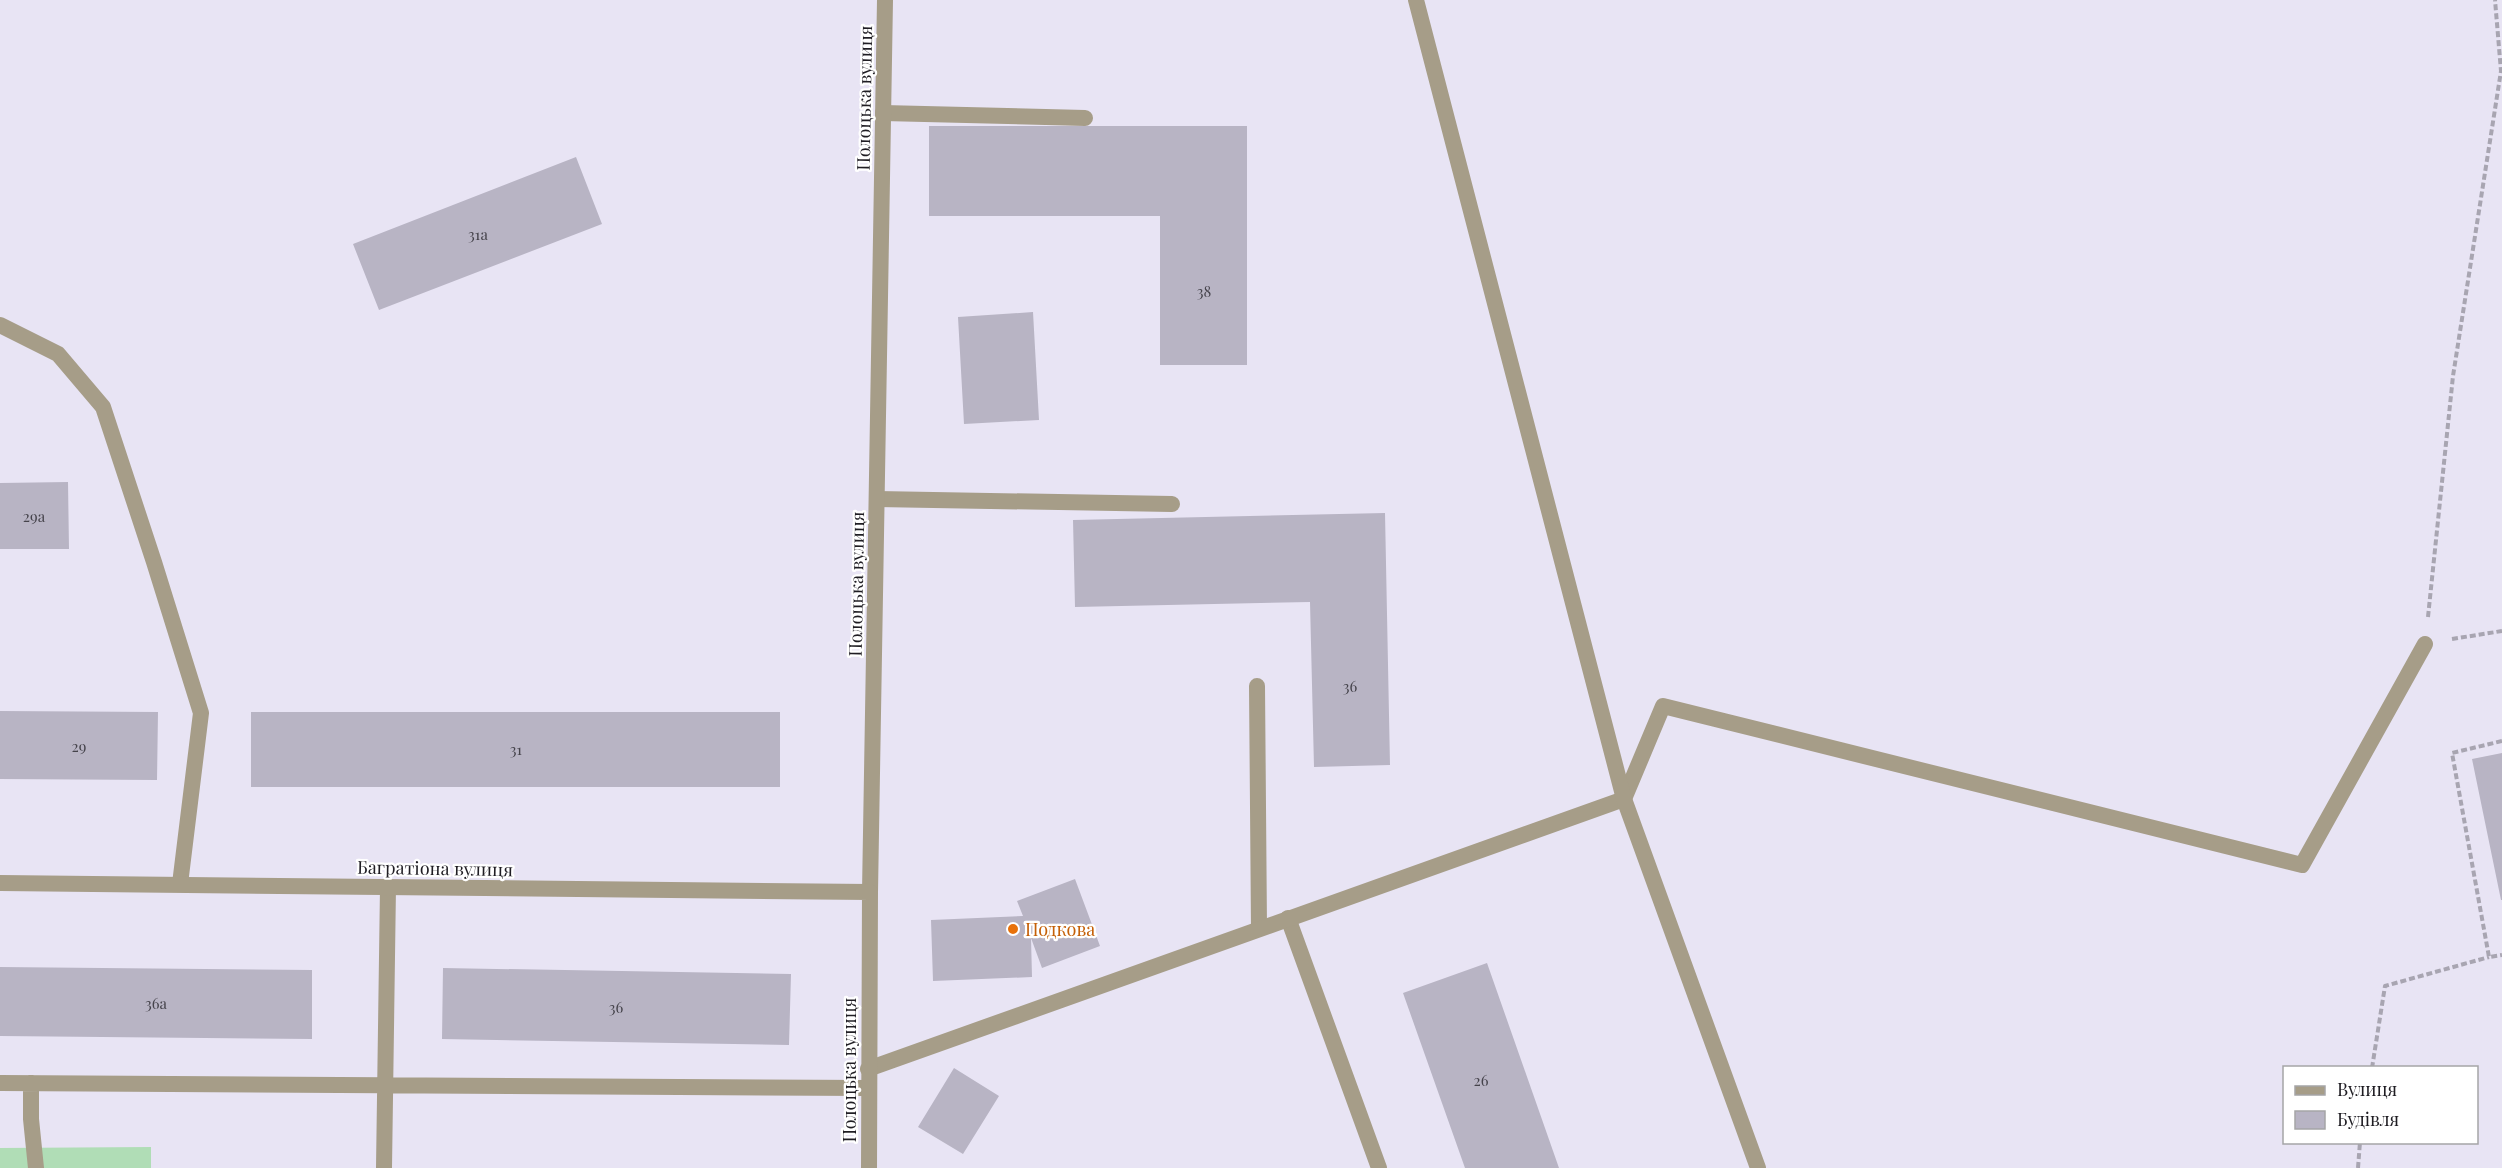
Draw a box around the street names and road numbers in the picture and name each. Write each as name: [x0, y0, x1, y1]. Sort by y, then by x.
street label: Полоцька вулиця: [851, 25, 877, 171]
street label: Полоцька вулиця: [843, 511, 869, 657]
street label: Багратіона вулиця: [357, 855, 514, 881]
street label: Полоцька вулиця: [837, 997, 861, 1143]

